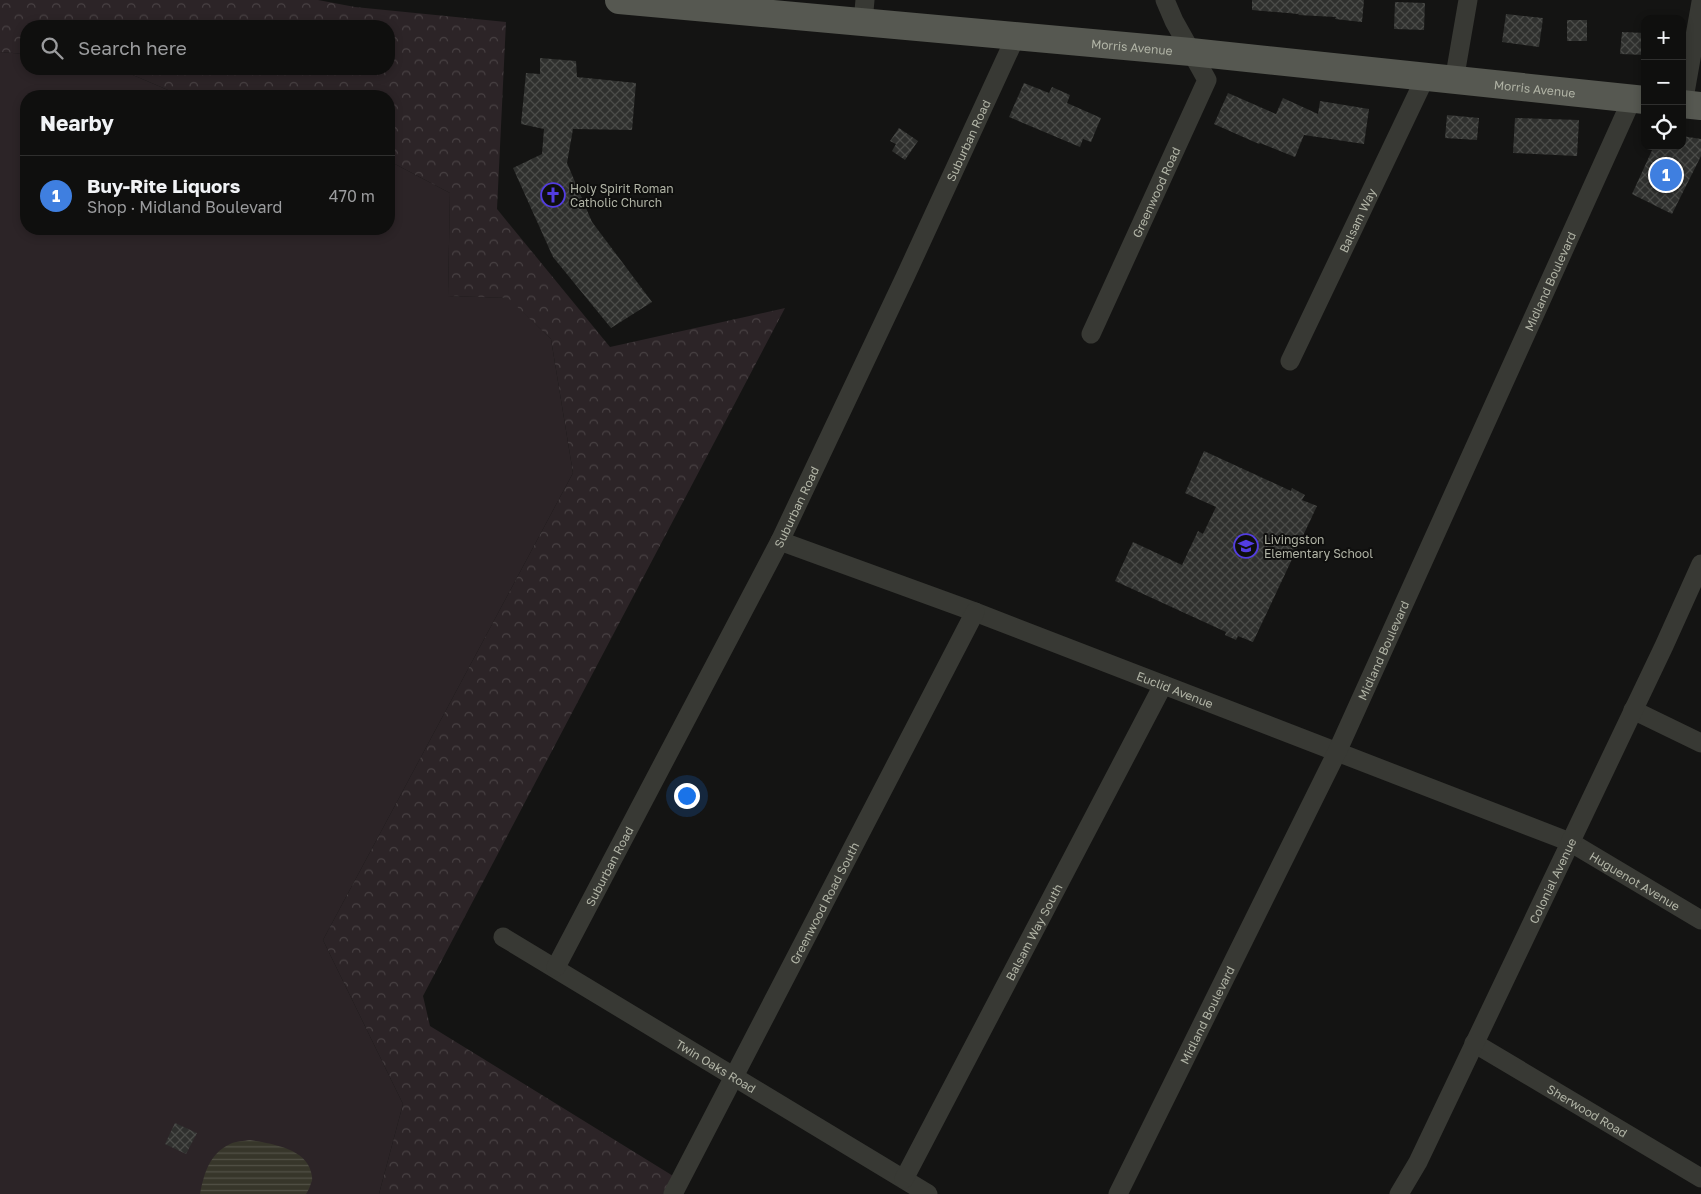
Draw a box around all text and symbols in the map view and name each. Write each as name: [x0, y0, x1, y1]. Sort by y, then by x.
map controls: [1641, 15, 1686, 150]
button: +: [1641, 15, 1686, 60]
search box: [20, 20, 395, 75]
icon: search: [38, 34, 66, 62]
street label: Morris Avenue: [1090, 35, 1173, 58]
text: Search here: [78, 36, 187, 59]
button: −: [1641, 60, 1686, 105]
street label: Morris Avenue: [1493, 77, 1576, 100]
street label: Suburban Road: [943, 97, 993, 183]
button: locate: [1641, 105, 1686, 150]
text: Nearby: [40, 110, 114, 136]
street label: Greenwood Road: [1129, 144, 1183, 240]
pin: 1: [1650, 156, 1682, 194]
text: Buy-Rite Liquors: [87, 174, 240, 197]
place label: Holy Spirit Roman Catholic Church: [570, 181, 674, 210]
church icon: Holy Spirit Roman Catholic Church: [540, 182, 566, 208]
street label: Balsam Way: [1335, 185, 1379, 255]
text: 1: [52, 186, 60, 206]
text: 470 m: [329, 186, 375, 206]
text: Shop · Midland Boulevard: [87, 197, 282, 217]
street label: Midland Boulevard: [1521, 229, 1579, 333]
street label: Suburban Road: [770, 464, 822, 550]
place label: Livingston Elementary School: [1264, 532, 1373, 561]
school or university icon: Livingston Elementary School: [1233, 533, 1259, 559]
street label: Midland Boulevard: [1354, 598, 1412, 702]
street label: Euclid Avenue: [1135, 668, 1216, 711]
your location: [674, 783, 700, 809]
street label: Suburban Road: [582, 824, 636, 909]
street label: Colonial Avenue: [1525, 835, 1579, 926]
street label: Greenwood Road South: [786, 839, 862, 966]
street label: Huguenot Avenue: [1587, 848, 1683, 913]
street label: Balsam Way South: [1002, 881, 1065, 983]
street label: Midland Boulevard: [1176, 963, 1237, 1066]
street label: Twin Oaks Road: [673, 1036, 759, 1096]
street label: Sherwood Road: [1545, 1081, 1630, 1140]

